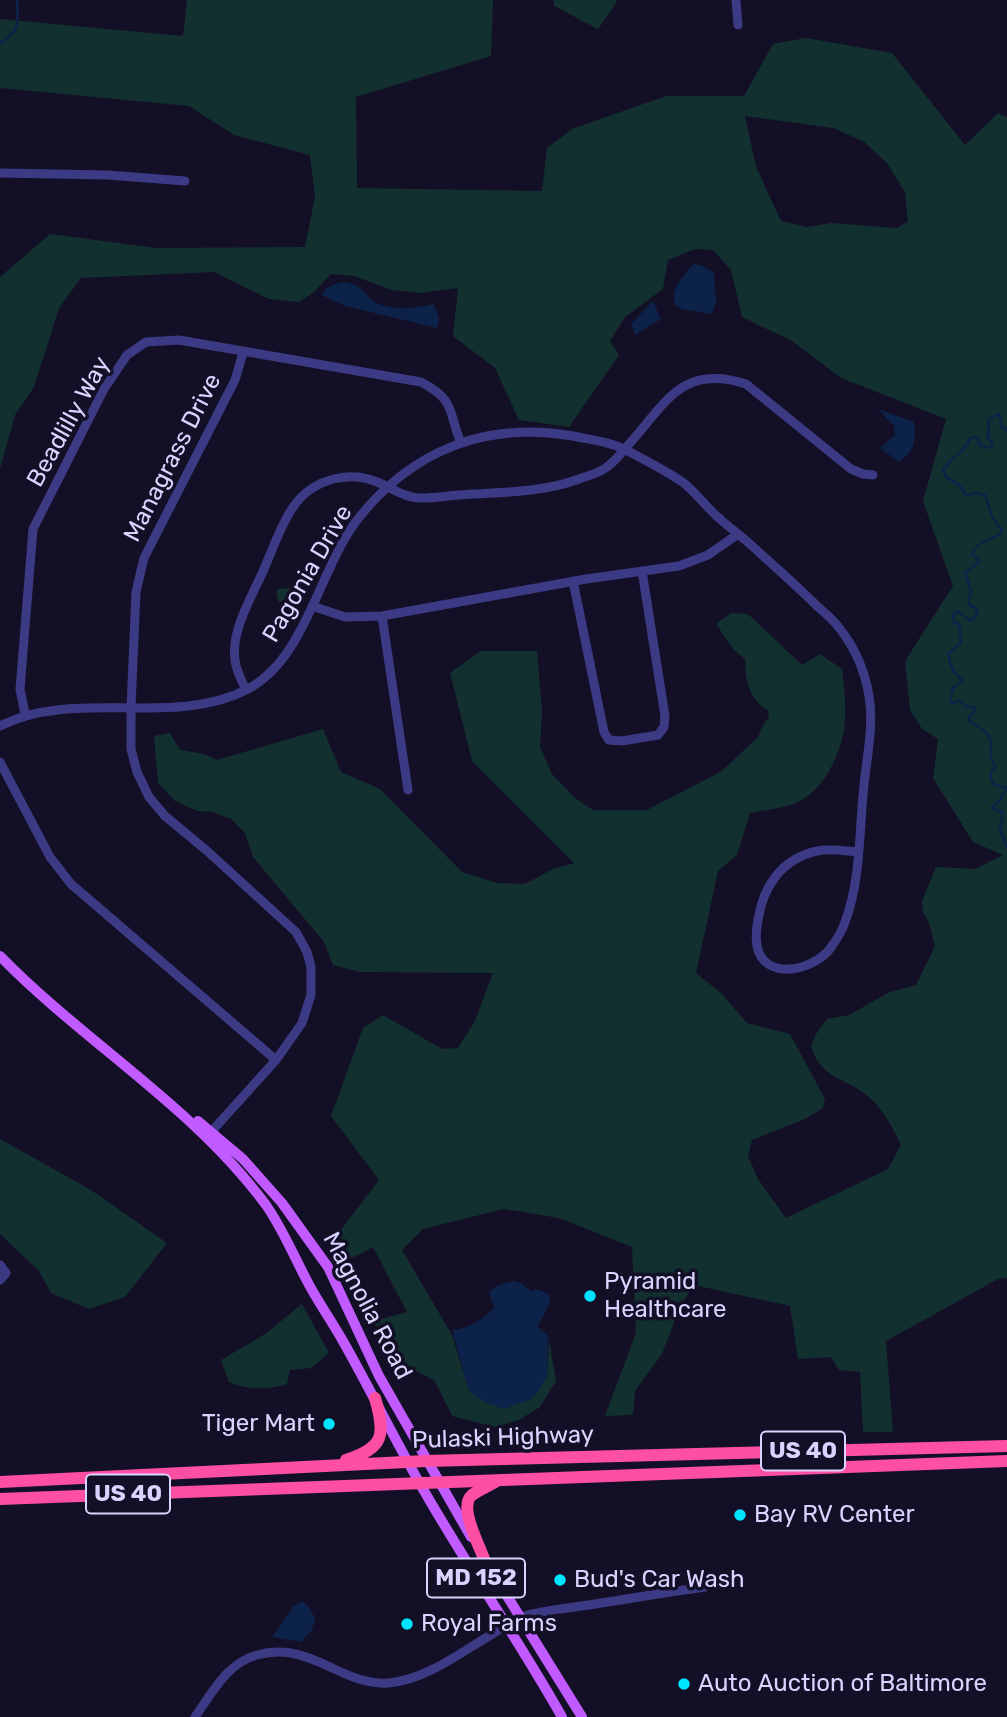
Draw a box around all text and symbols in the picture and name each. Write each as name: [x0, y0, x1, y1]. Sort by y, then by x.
street label: Beadlilly Way: [21, 352, 117, 492]
street label: Managrass Drive: [118, 369, 228, 547]
street label: Pagonia Drive: [257, 500, 359, 648]
street label: Magnolia Road: [316, 1227, 418, 1385]
place label: Pyramid Healthcare: [604, 1268, 726, 1324]
marker: Pyramid Healthcare: [582, 1288, 598, 1304]
place label: Tiger Mart: [202, 1410, 315, 1438]
marker: Tiger Mart: [321, 1416, 337, 1432]
street label: Pulaski Highway: [412, 1420, 594, 1456]
road number: US 40: [761, 1432, 845, 1470]
road number: US 40: [86, 1474, 170, 1513]
place label: Bay RV Center: [754, 1501, 915, 1529]
marker: Bay RV Center: [732, 1507, 748, 1523]
road number: MD 152: [427, 1558, 525, 1597]
place label: Bud's Car Wash: [574, 1566, 745, 1594]
marker: Bud's Car Wash: [552, 1572, 568, 1588]
place label: Royal Farms: [421, 1610, 557, 1638]
marker: Royal Farms: [399, 1616, 415, 1632]
place label: Auto Auction of Baltimore: [698, 1670, 987, 1698]
marker: Auto Auction of Baltimore: [676, 1676, 692, 1692]

